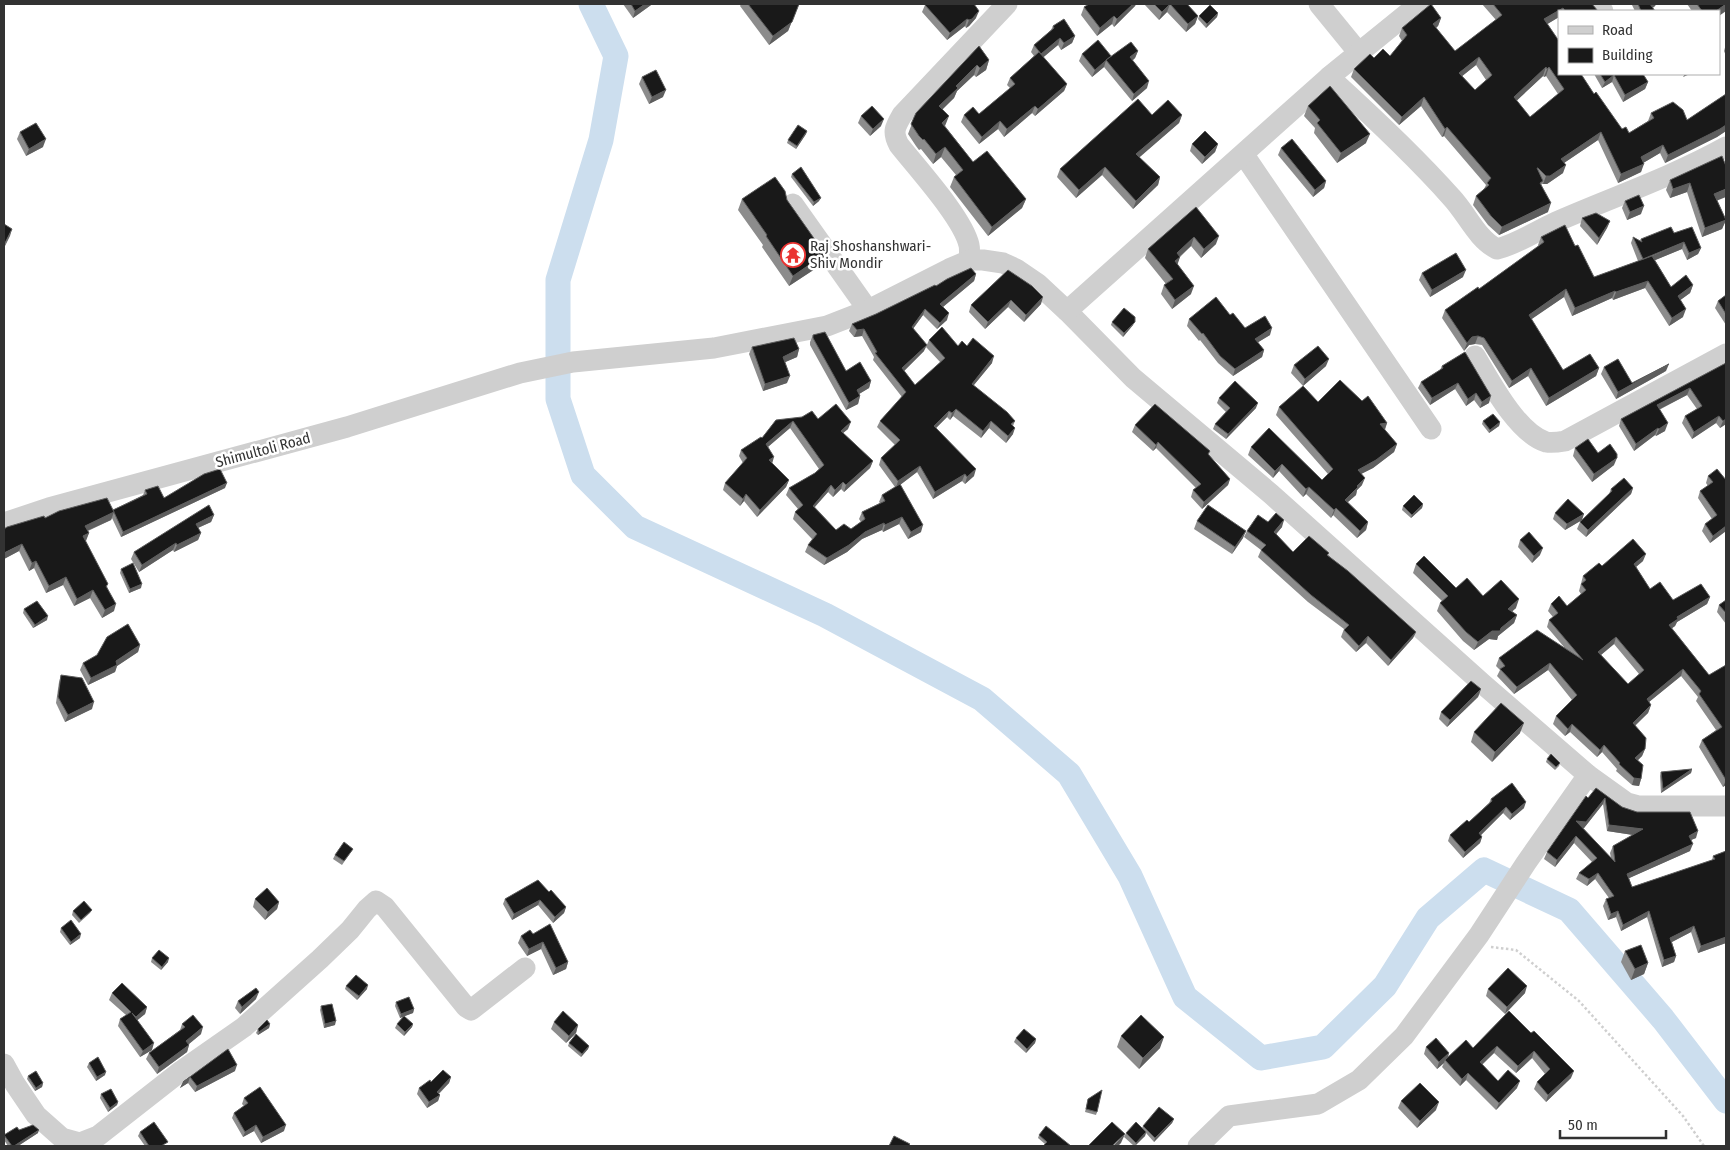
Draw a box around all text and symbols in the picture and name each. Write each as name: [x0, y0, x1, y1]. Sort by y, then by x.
legend: [1558, 10, 1720, 75]
text: Road: [1602, 21, 1633, 39]
text: Building: [1602, 46, 1653, 64]
place label: Raj Shoshanshwari- Shiv Mondir: [810, 237, 931, 272]
temple icon: Raj Shoshanshwari- Shiv Mondir: [780, 242, 806, 268]
street label: Shimultoli Road: [214, 429, 312, 471]
scale bar: [1560, 1108, 1666, 1140]
text: 50 m: [1568, 1116, 1598, 1134]

